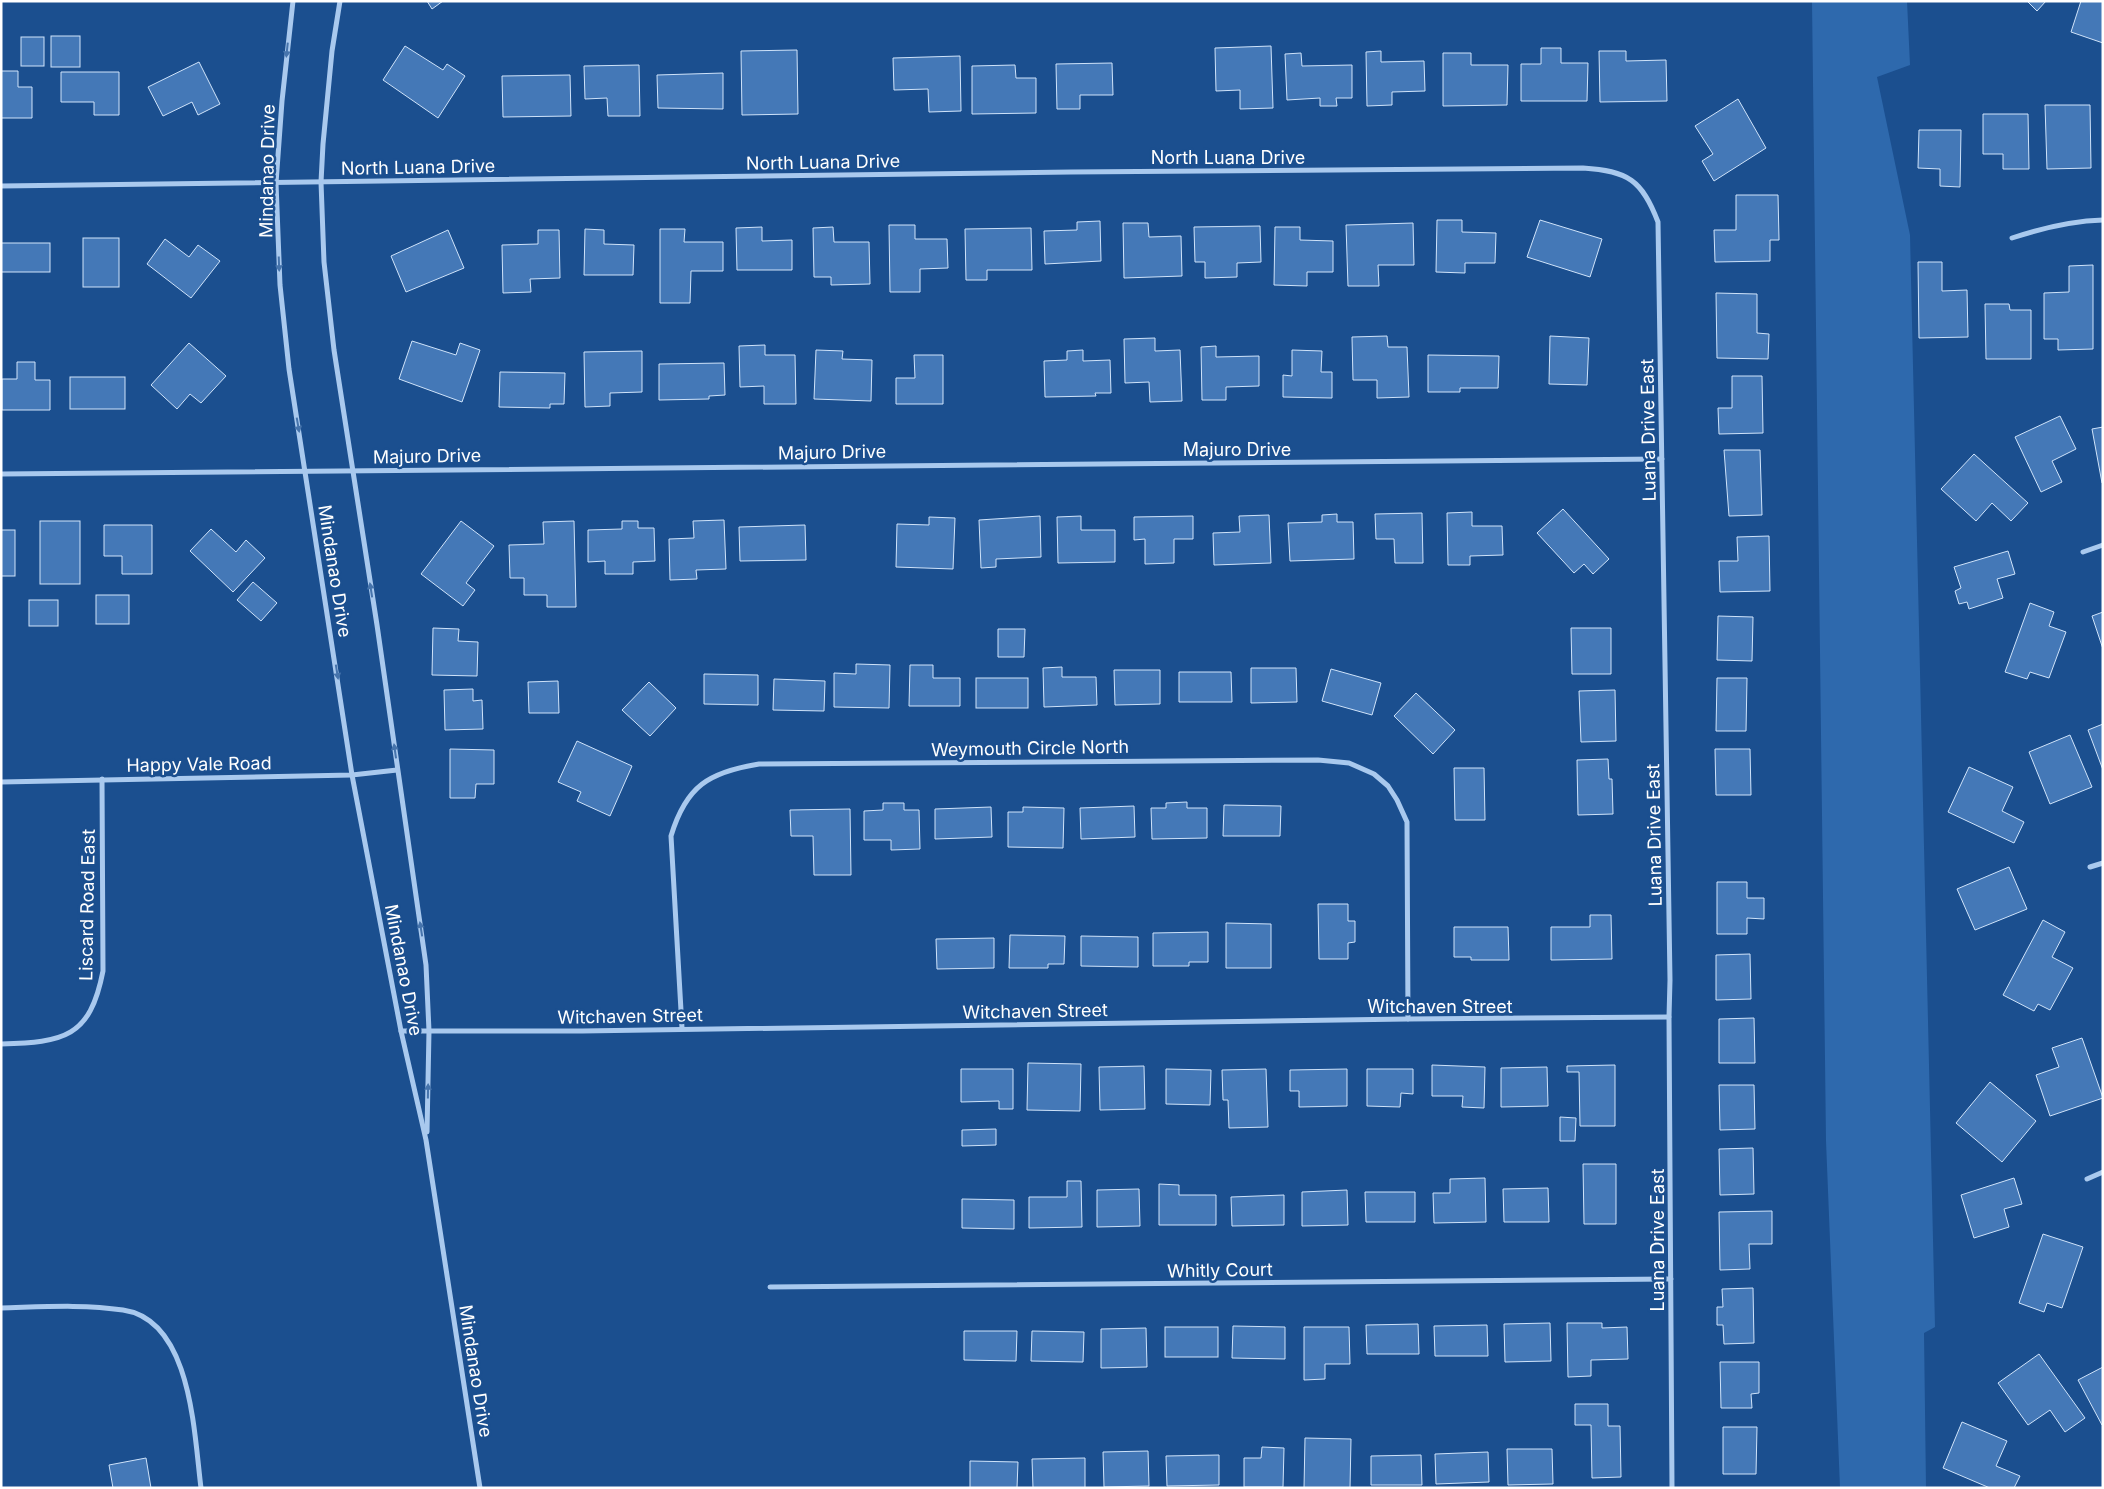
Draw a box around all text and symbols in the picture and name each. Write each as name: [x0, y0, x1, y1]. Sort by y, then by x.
one-way arrow: [283, 42, 291, 58]
street label: Mindanao Drive: [255, 104, 279, 238]
street label: North Luana Drive: [1151, 147, 1305, 168]
street label: North Luana Drive: [746, 150, 900, 174]
street label: North Luana Drive: [341, 155, 495, 179]
one-way arrow: [275, 256, 283, 272]
street label: Luana Drive East: [1636, 358, 1660, 502]
one-way arrow: [295, 418, 303, 434]
street label: Majuro Drive: [1183, 439, 1291, 460]
street label: Majuro Drive: [778, 441, 886, 463]
street label: Majuro Drive: [373, 445, 481, 467]
street label: Mindanao Drive: [314, 503, 356, 639]
one-way arrow: [367, 582, 375, 598]
one-way arrow: [333, 665, 341, 681]
street label: Weymouth Circle North: [931, 736, 1129, 760]
one-way arrow: [390, 742, 398, 758]
street label: Happy Vale Road: [126, 752, 272, 776]
street label: Luana Drive East: [1642, 763, 1666, 907]
street label: Liscard Road East: [75, 829, 99, 981]
street label: Mindanao Drive: [381, 902, 427, 1038]
one-way arrow: [417, 920, 425, 936]
street label: Witchaven Street: [1367, 996, 1513, 1017]
street label: Witchaven Street: [962, 999, 1108, 1023]
street label: Witchaven Street: [557, 1004, 703, 1028]
one-way arrow: [424, 1083, 432, 1099]
street label: Luana Drive East: [1647, 1169, 1668, 1311]
street label: Whitly Court: [1167, 1259, 1273, 1281]
street label: Mindanao Drive: [455, 1303, 497, 1439]

